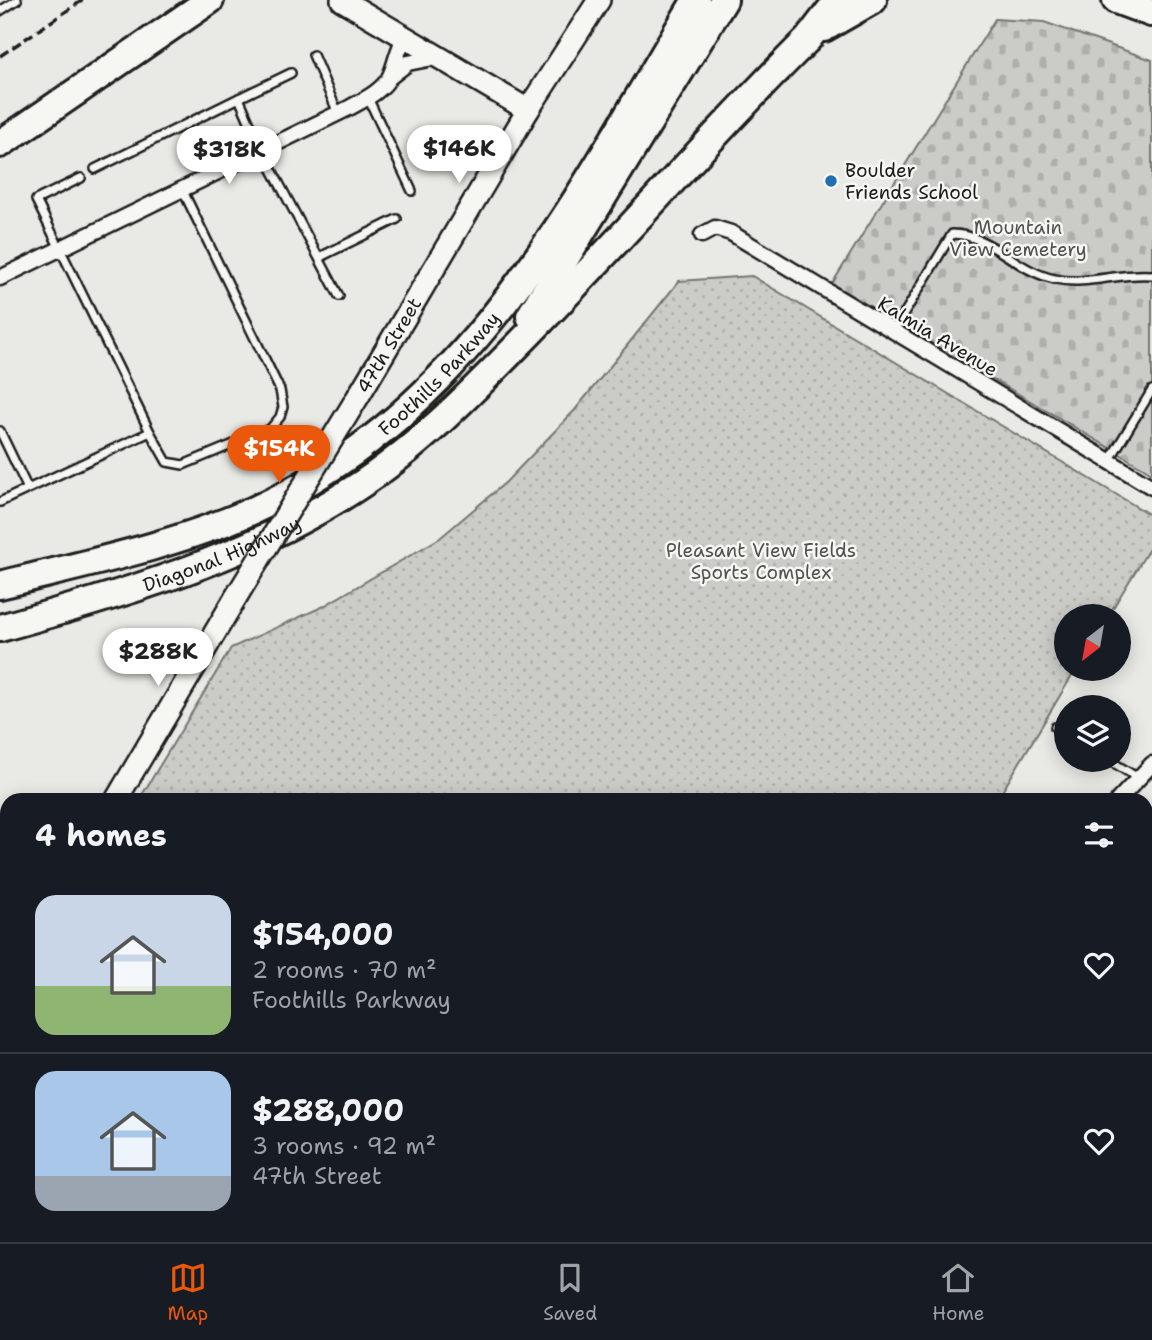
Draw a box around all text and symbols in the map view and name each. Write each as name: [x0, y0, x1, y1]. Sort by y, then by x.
pin: $146K: [410, 125, 508, 185]
pin: $318K: [180, 127, 278, 186]
text: $146K: [423, 133, 495, 163]
text: $318K: [193, 134, 265, 164]
place label: Boulder Friends School: [845, 158, 978, 205]
marker: Boulder Friends School: [823, 173, 839, 189]
park label: Mountain View Cemetery: [949, 215, 1087, 262]
street label: Kalmia Avenue: [873, 291, 1002, 382]
street label: 47th Street: [351, 293, 427, 398]
street label: Foothills Parkway: [373, 306, 505, 441]
pin: $154K: [230, 426, 328, 485]
text: $154K: [243, 433, 315, 463]
street label: Diagonal Highway: [140, 510, 305, 598]
park label: Pleasant View Fields Sports Complex: [666, 538, 856, 585]
north arrow: [1054, 604, 1130, 681]
map controls: [1054, 604, 1131, 772]
pin: $288K: [109, 628, 207, 688]
text: $288K: [118, 636, 198, 666]
button: layers: [1054, 695, 1131, 772]
text: 4 homes: [35, 815, 167, 856]
icon: filters: [1080, 816, 1118, 854]
text: $154,000: [252, 914, 393, 955]
icon: home: [91, 923, 175, 1007]
icon: heart: [1080, 946, 1118, 984]
text: 2 rooms · 70 m²: [252, 955, 437, 985]
text: Foothills Parkway: [252, 985, 451, 1015]
text: $288,000: [252, 1090, 404, 1131]
icon: home: [91, 1099, 175, 1183]
icon: heart: [1080, 1122, 1118, 1160]
text: 3 rooms · 92 m²: [252, 1131, 436, 1161]
text: 47th Street: [252, 1161, 382, 1191]
tab: Map: [168, 1259, 208, 1326]
tab: Saved: [543, 1259, 597, 1326]
tab: Home: [932, 1259, 984, 1326]

